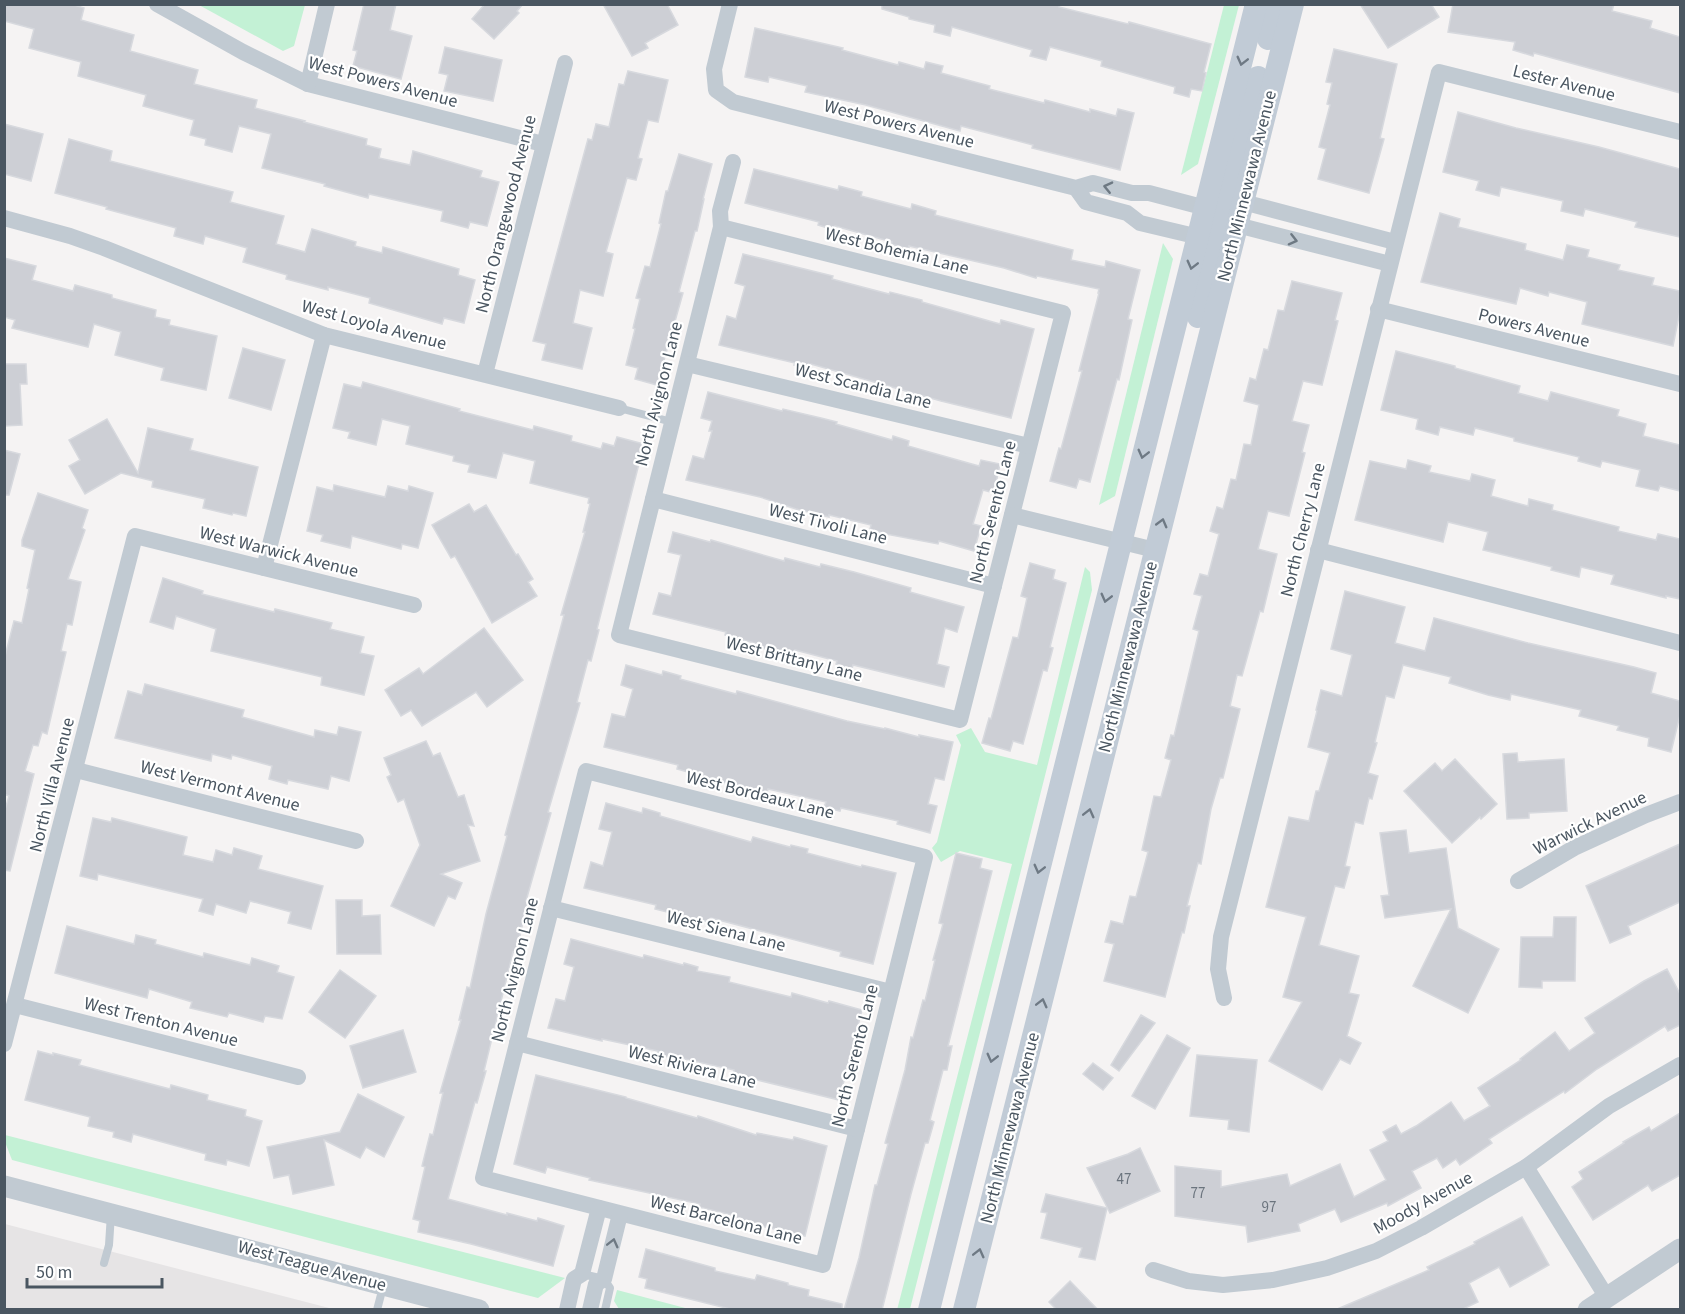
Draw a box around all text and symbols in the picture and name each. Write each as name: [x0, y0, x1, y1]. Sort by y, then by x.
street label: West Powers Avenue: [305, 50, 461, 114]
one-way arrow: [1237, 56, 1250, 66]
street label: Lester Avenue: [1510, 58, 1618, 108]
street label: North Minnewawa Avenue: [1211, 88, 1283, 284]
street label: West Powers Avenue: [821, 93, 977, 155]
street label: North Orangewood Avenue: [469, 112, 543, 316]
one-way arrow: [1104, 181, 1114, 194]
street label: West Bohemia Lane: [822, 221, 972, 281]
one-way arrow: [1288, 232, 1298, 245]
one-way arrow: [1186, 260, 1199, 270]
street label: West Loyola Avenue: [299, 294, 449, 356]
street label: Powers Avenue: [1476, 302, 1592, 354]
street label: North Avignon Lane: [629, 319, 689, 469]
street label: West Scandia Lane: [792, 357, 934, 415]
street label: North Serento Lane: [963, 438, 1023, 586]
one-way arrow: [1138, 448, 1150, 458]
street label: North Cherry Lane: [1274, 460, 1332, 600]
street label: West Tivoli Lane: [766, 497, 890, 551]
one-way arrow: [1155, 518, 1168, 528]
street label: West Warwick Avenue: [197, 520, 361, 584]
street label: North Minnewawa Avenue: [1092, 559, 1164, 755]
one-way arrow: [1101, 593, 1114, 603]
street label: West Brittany Lane: [723, 630, 865, 688]
street label: North Villa Avenue: [23, 715, 81, 855]
street label: West Vermont Avenue: [138, 754, 303, 818]
street label: West Bordeaux Lane: [683, 764, 837, 826]
street label: Warwick Avenue: [1529, 785, 1651, 861]
one-way arrow: [1082, 809, 1095, 819]
one-way arrow: [1033, 864, 1046, 874]
street label: North Avignon Lane: [485, 895, 545, 1045]
street label: West Siena Lane: [664, 904, 788, 958]
street label: North Serento Lane: [825, 982, 885, 1130]
street label: West Trenton Avenue: [81, 991, 241, 1053]
one-way arrow: [1034, 998, 1047, 1008]
street label: North Minnewawa Avenue: [974, 1030, 1046, 1226]
street label: West Riviera Lane: [625, 1039, 759, 1095]
one-way arrow: [986, 1053, 999, 1063]
street label: Moody Avenue: [1369, 1165, 1477, 1241]
house number: 47: [1117, 1169, 1131, 1190]
house number: 77: [1191, 1183, 1205, 1204]
street label: West Barcelona Lane: [647, 1189, 805, 1251]
house number: 97: [1262, 1197, 1276, 1218]
street label: West Teague Avenue: [235, 1234, 389, 1298]
one-way arrow: [606, 1238, 618, 1249]
one-way arrow: [971, 1248, 984, 1258]
scale bar: [27, 1251, 162, 1289]
text: 50 m: [36, 1260, 72, 1285]

